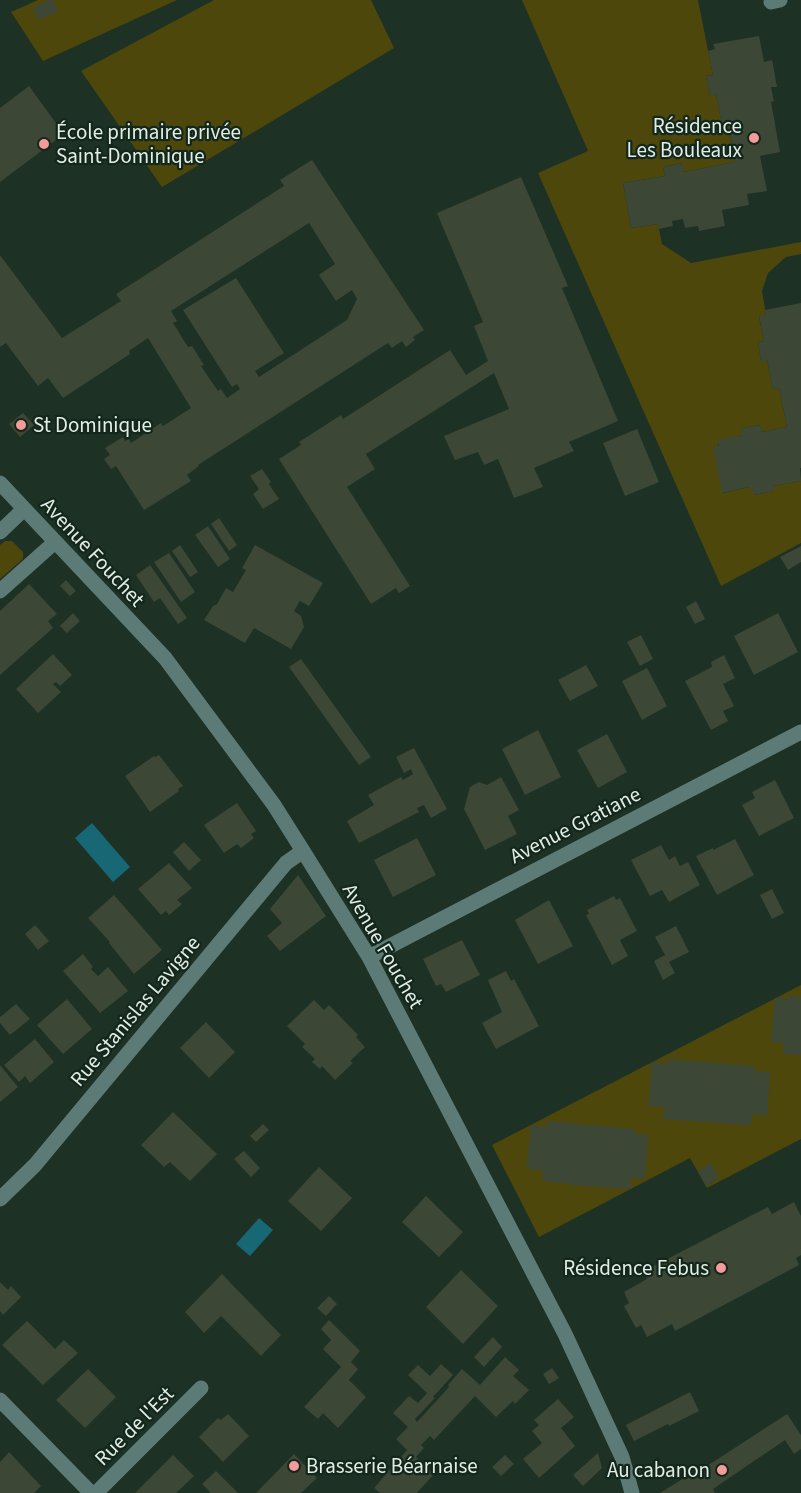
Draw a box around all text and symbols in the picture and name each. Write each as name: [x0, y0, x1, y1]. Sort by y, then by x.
place label: Résidence Les Bouleaux: [627, 111, 743, 165]
place label: École primaire privée Saint-Dominique: [56, 117, 241, 171]
marker: Résidence Les Bouleaux: [747, 131, 761, 145]
marker: École primaire privée Saint-Dominique: [37, 137, 51, 151]
place label: St Dominique: [33, 410, 152, 440]
marker: St Dominique: [14, 418, 28, 432]
street label: Avenue Fouchet: [34, 491, 152, 613]
street label: Avenue Gratiane: [504, 779, 646, 871]
street label: Avenue Fouchet: [335, 878, 431, 1014]
street label: Rue Stanislas Lavigne: [63, 929, 207, 1093]
place label: Résidence Febus: [563, 1253, 709, 1283]
marker: Résidence Febus: [714, 1261, 728, 1275]
street label: Rue de l'Est: [88, 1380, 180, 1472]
place label: Brasserie Béarnaise: [306, 1451, 478, 1481]
place label: Au cabanon: [607, 1455, 710, 1485]
marker: Brasserie Béarnaise: [287, 1459, 301, 1473]
marker: Au cabanon: [715, 1463, 729, 1477]

